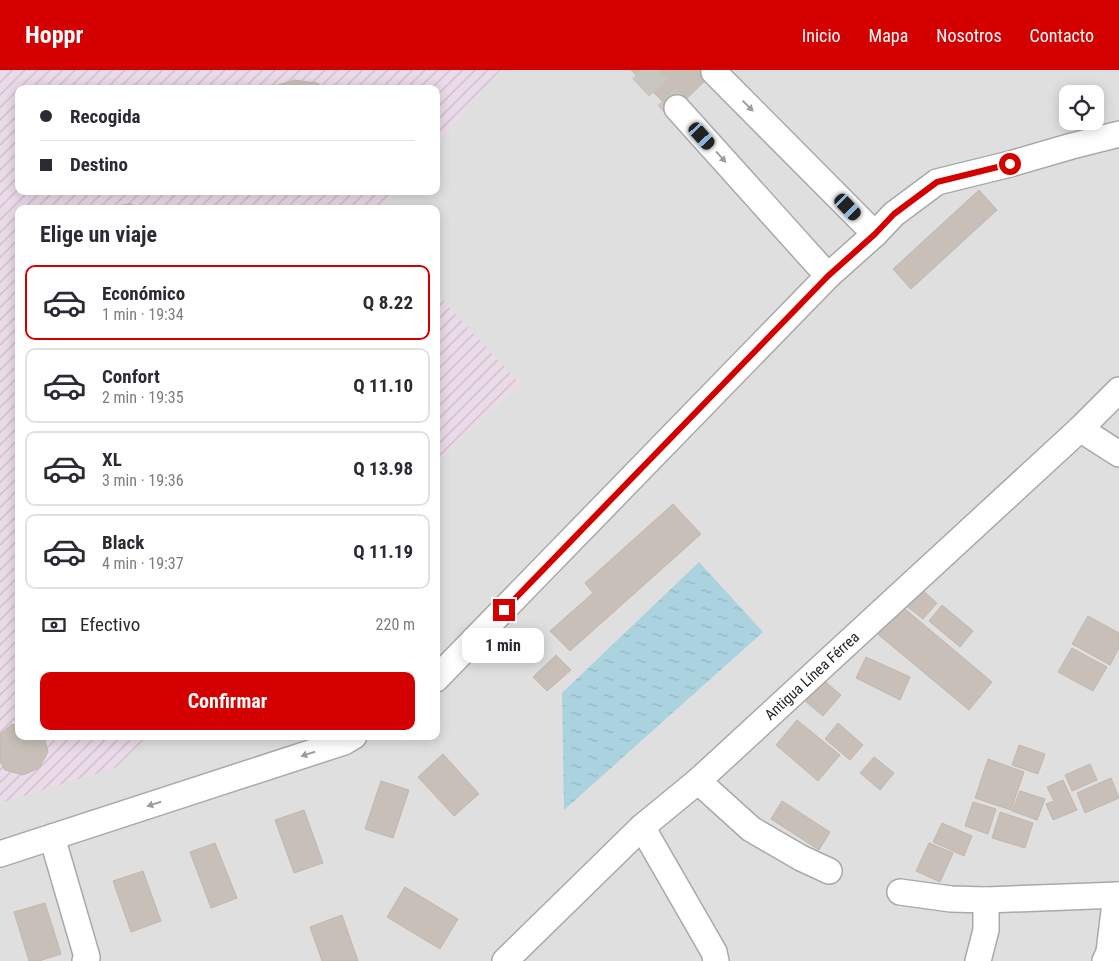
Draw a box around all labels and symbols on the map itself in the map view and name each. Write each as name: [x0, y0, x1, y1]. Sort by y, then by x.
one-way arrow: [742, 100, 754, 112]
car: [686, 120, 717, 152]
one-way arrow: [715, 151, 727, 163]
route start: [999, 153, 1021, 175]
car: [832, 191, 863, 223]
route end: [493, 599, 515, 621]
callout: 1 min: [463, 628, 545, 662]
street label: Antigua Línea Férrea: [761, 628, 863, 724]
one-way arrow: [301, 751, 316, 758]
one-way arrow: [146, 800, 161, 808]

